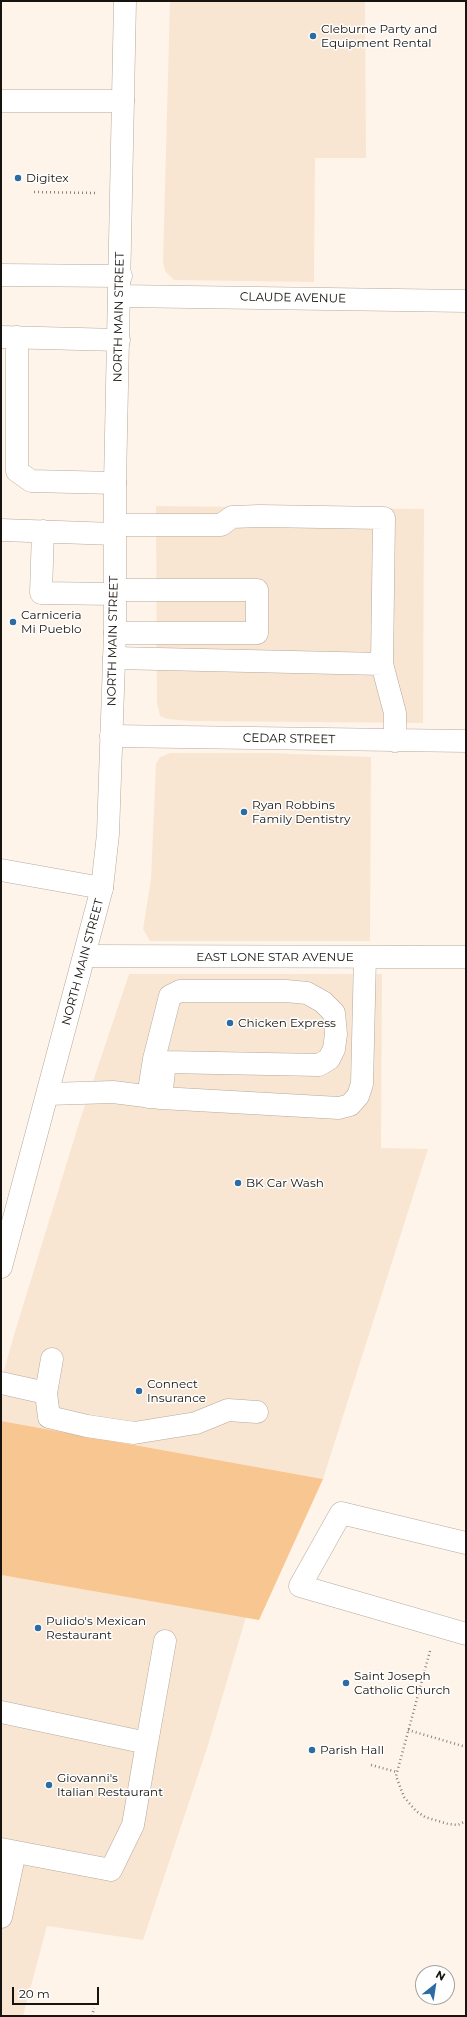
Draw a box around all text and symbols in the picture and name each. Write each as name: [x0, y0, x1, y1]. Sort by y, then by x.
place label: Cleburne Party and Equipment Rental: [321, 22, 437, 50]
marker: Cleburne Party and Equipment Rental: [308, 31, 318, 41]
place label: Digitex: [26, 171, 69, 185]
marker: Digitex: [13, 173, 23, 183]
street label: NORTH MAIN STREET: [111, 252, 127, 382]
street label: CLAUDE AVENUE: [240, 290, 346, 306]
street label: NORTH MAIN STREET: [105, 576, 121, 706]
place label: Carniceria Mi Pueblo: [21, 608, 82, 636]
marker: Carniceria Mi Pueblo: [8, 617, 18, 627]
street label: CEDAR STREET: [243, 731, 335, 747]
place label: Ryan Robbins Family Dentistry: [252, 798, 351, 826]
marker: Ryan Robbins Family Dentistry: [239, 807, 249, 817]
street label: NORTH MAIN STREET: [59, 897, 107, 1027]
street label: EAST LONE STAR AVENUE: [196, 950, 354, 964]
place label: Chicken Express: [238, 1016, 336, 1030]
marker: Chicken Express: [225, 1018, 235, 1028]
place label: BK Car Wash: [246, 1176, 324, 1190]
marker: BK Car Wash: [233, 1178, 243, 1188]
place label: Connect Insurance: [147, 1377, 206, 1405]
marker: Connect Insurance: [134, 1386, 144, 1396]
place label: Pulido's Mexican Restaurant: [46, 1614, 146, 1642]
marker: Pulido's Mexican Restaurant: [33, 1623, 43, 1633]
place label: Saint Joseph Catholic Church: [354, 1669, 450, 1697]
marker: Saint Joseph Catholic Church: [341, 1678, 351, 1688]
place label: Parish Hall: [320, 1743, 384, 1757]
marker: Parish Hall: [307, 1745, 317, 1755]
place label: Giovanni's Italian Restaurant: [57, 1771, 163, 1799]
marker: Giovanni's Italian Restaurant: [44, 1780, 54, 1790]
north arrow: [415, 1965, 455, 2005]
text: N: [433, 1967, 448, 1984]
scale bar: [14, 1979, 101, 2005]
text: 20 m: [19, 1986, 50, 2001]

